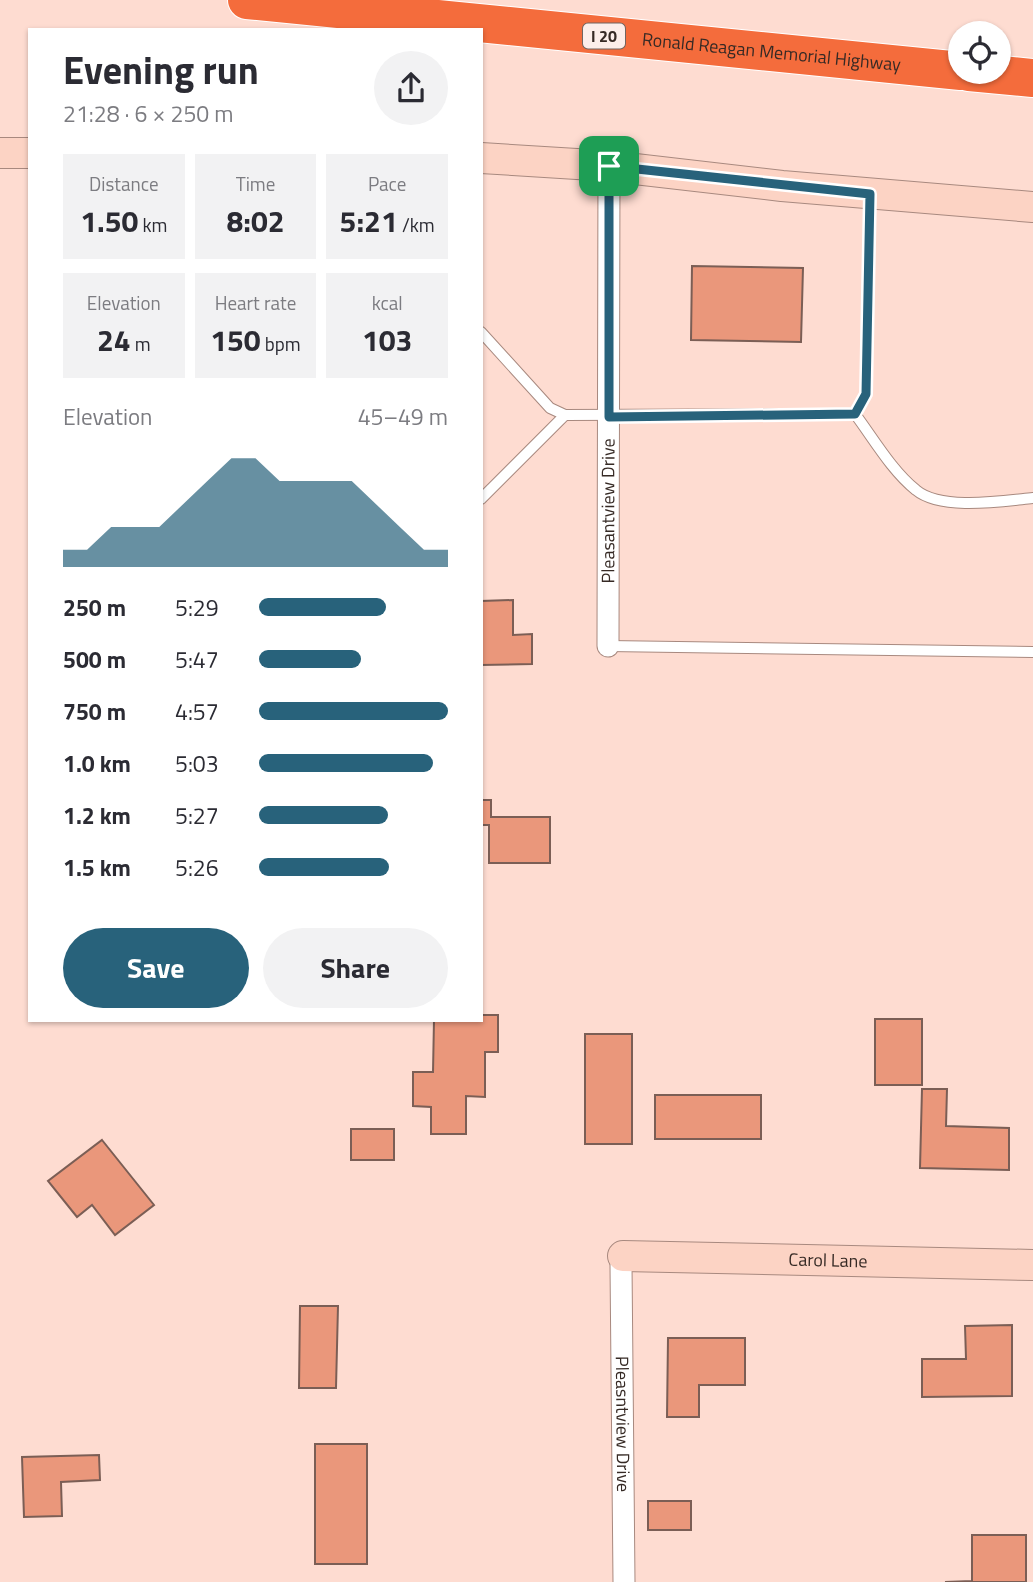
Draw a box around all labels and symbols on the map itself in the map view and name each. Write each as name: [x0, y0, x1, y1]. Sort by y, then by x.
road number: I 20: [583, 24, 625, 48]
street label: Ronald Reagan Memorial Highway: [641, 25, 903, 78]
pin: [579, 136, 639, 196]
street label: Pleasantview Drive: [594, 438, 621, 584]
street label: Carol Lane: [788, 1246, 868, 1274]
street label: Pleasntview Drive: [609, 1356, 637, 1492]

